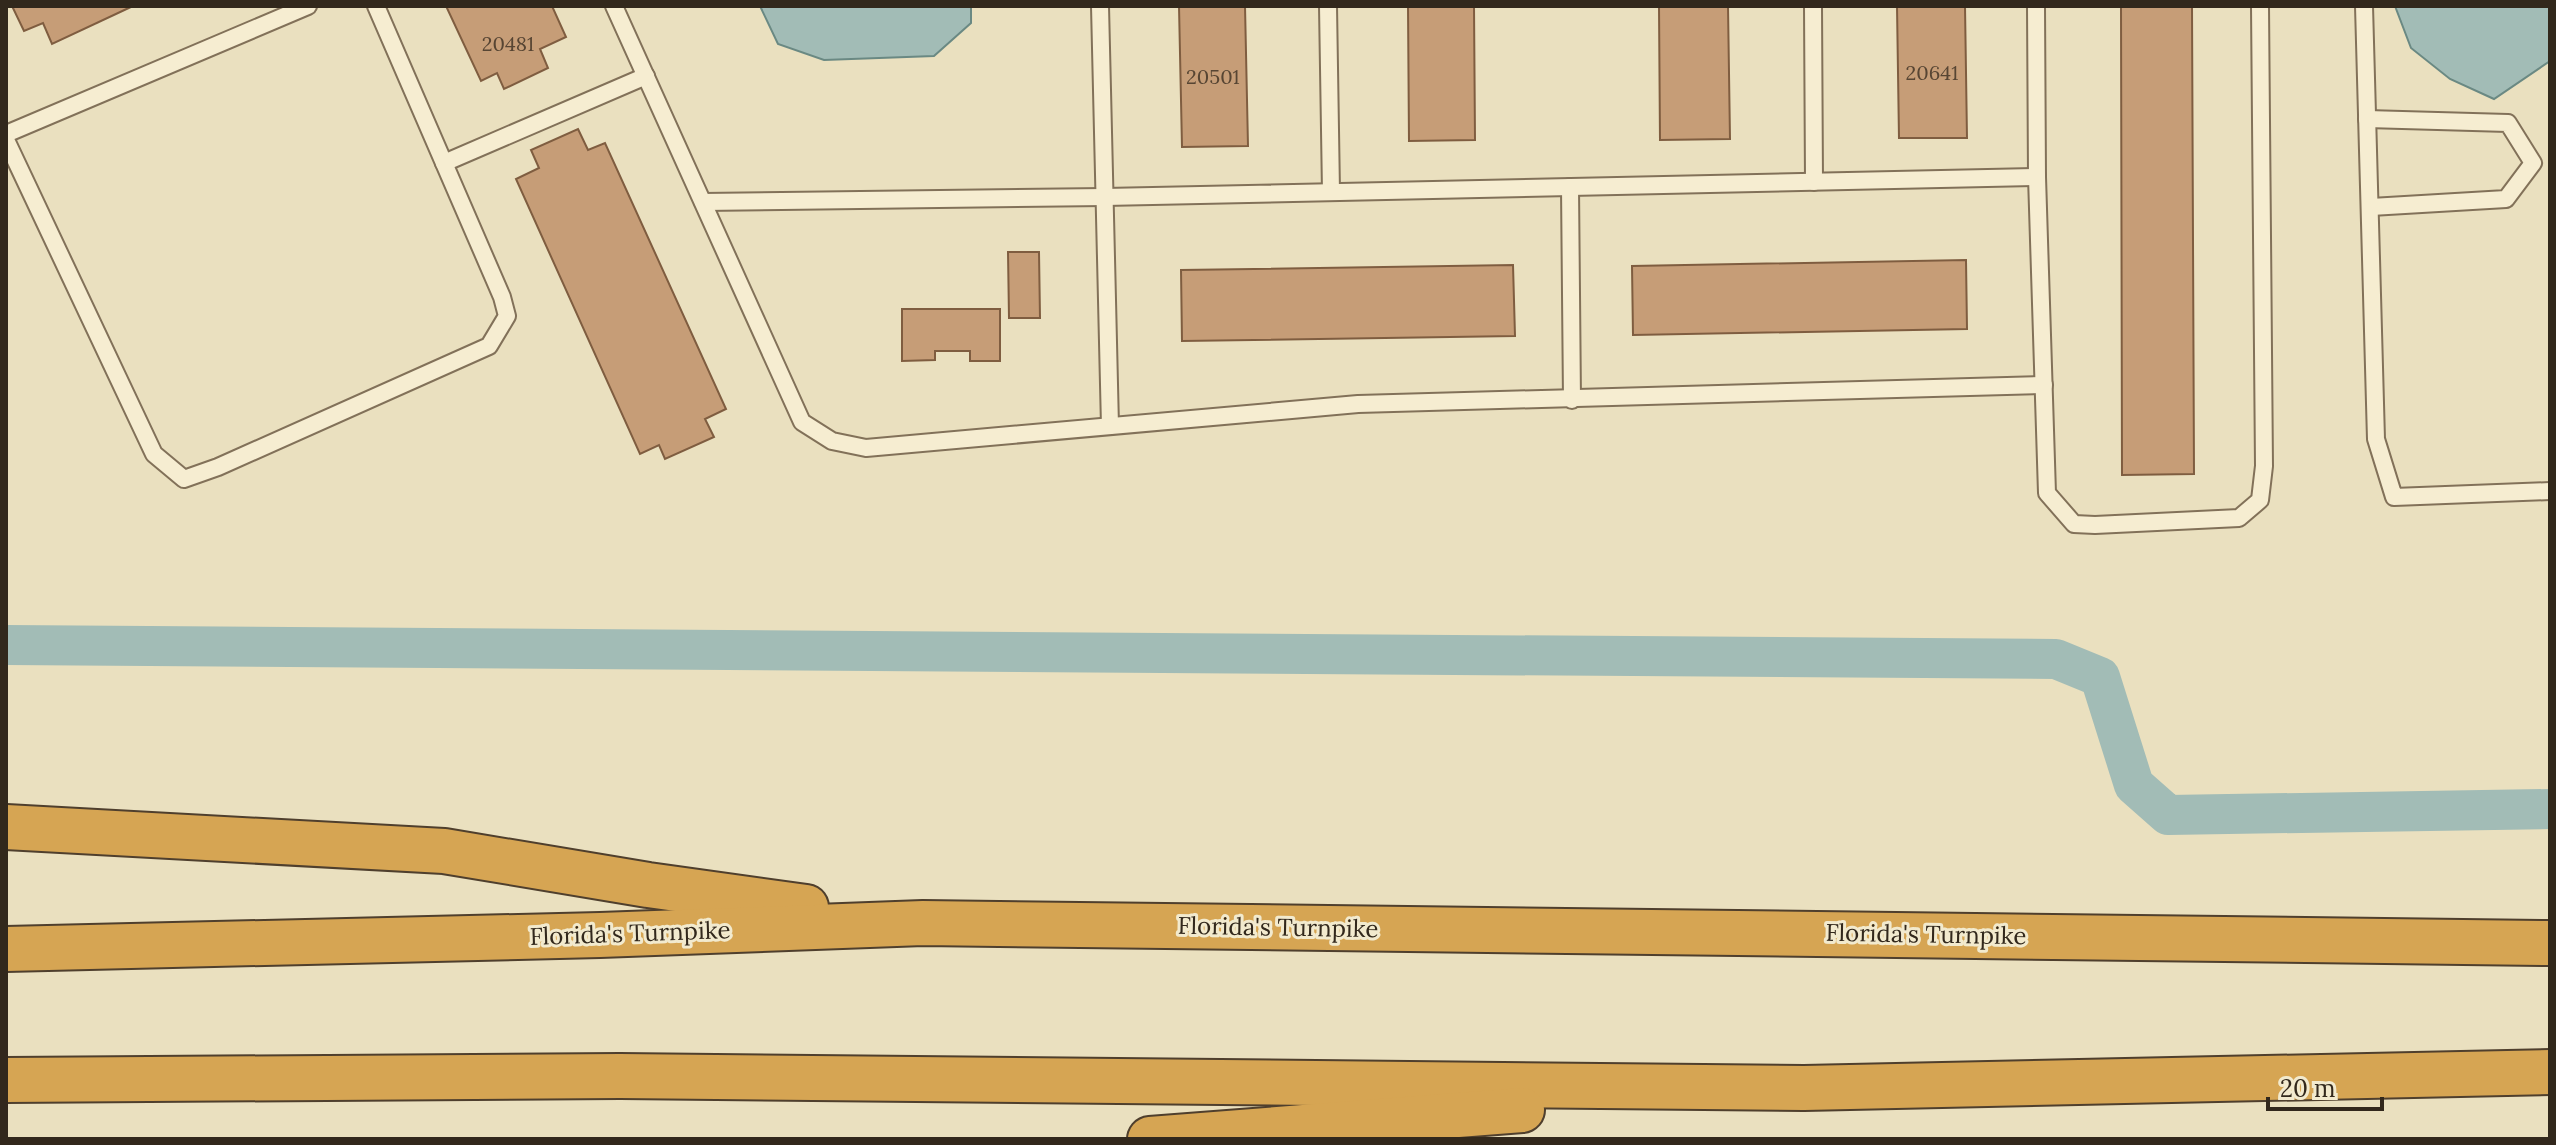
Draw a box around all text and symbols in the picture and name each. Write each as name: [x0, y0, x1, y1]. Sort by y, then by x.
house number: 20481: [482, 31, 534, 56]
house number: 20641: [1906, 60, 1958, 85]
house number: 20501: [1186, 64, 1240, 89]
street label: Florida's Turnpike: [1177, 910, 1379, 944]
street label: Florida's Turnpike: [529, 914, 731, 952]
street label: Florida's Turnpike: [1825, 917, 2027, 951]
scale bar: [2268, 1061, 2382, 1111]
text: 20 m: [2280, 1073, 2336, 1104]

